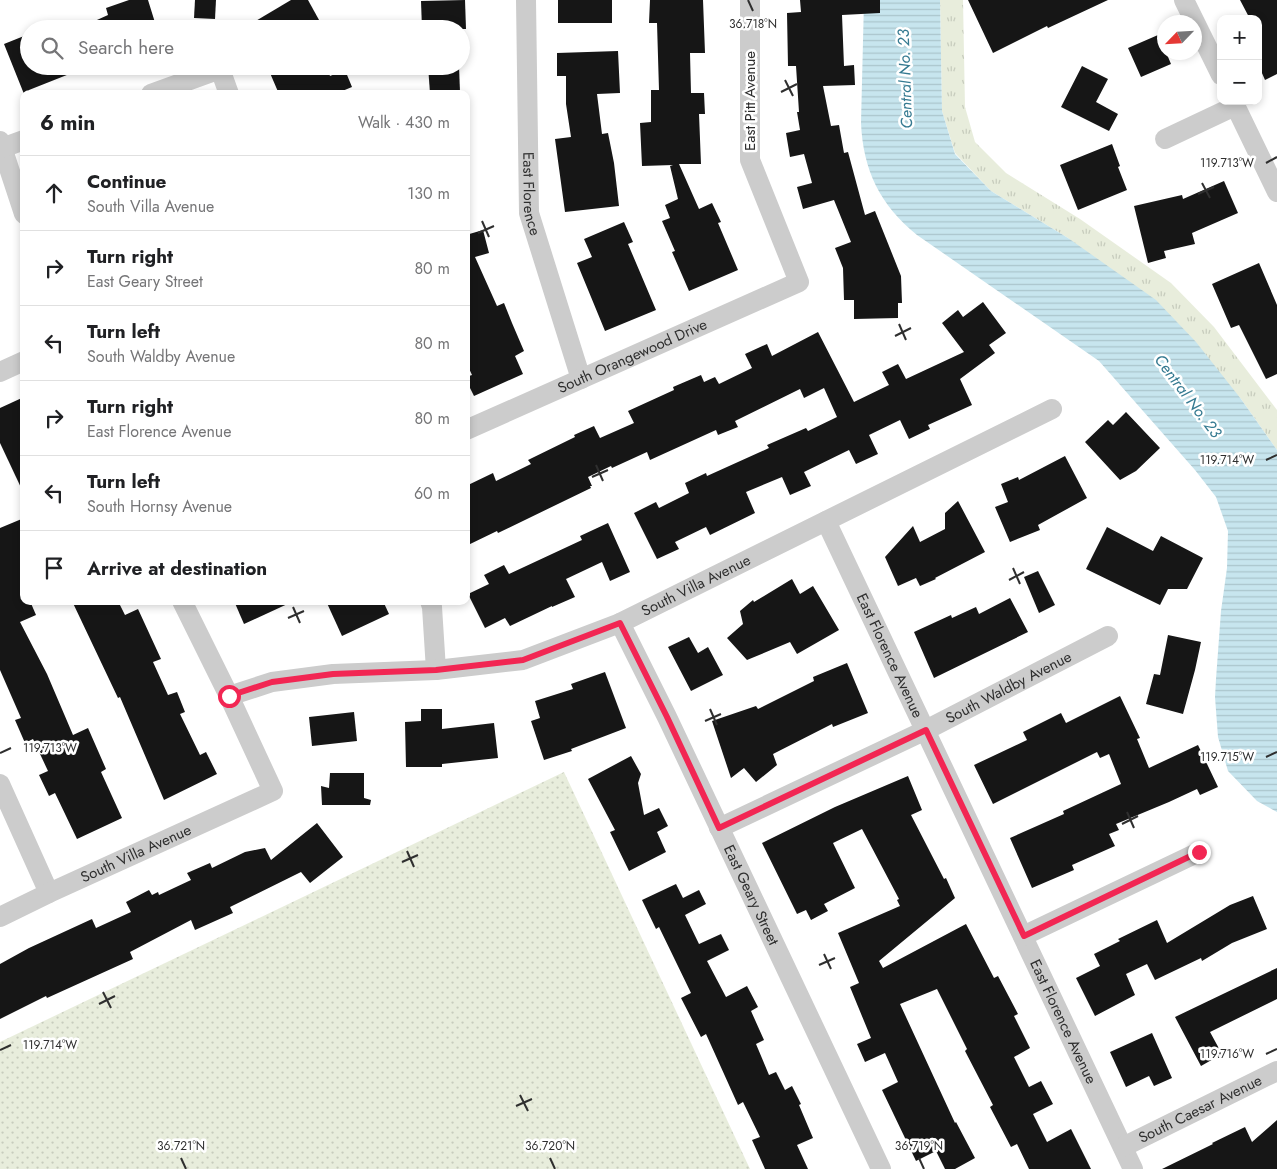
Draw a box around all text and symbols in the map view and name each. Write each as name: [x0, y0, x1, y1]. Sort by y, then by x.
text: 36.718°N: [729, 15, 777, 33]
north arrow: [1157, 15, 1202, 60]
map controls: [1217, 15, 1262, 105]
button: +: [1217, 15, 1262, 60]
search box: [20, 20, 470, 75]
water label: Central No. 23: [892, 28, 918, 129]
icon: search: [38, 34, 66, 62]
text: Search here: [78, 34, 174, 61]
street label: East Pitt Avenue: [739, 51, 761, 151]
button: −: [1217, 60, 1262, 105]
text: 6 min: [40, 108, 95, 138]
text: Walk · 430 m: [358, 111, 450, 134]
street label: East Florence: [517, 152, 546, 239]
text: 119.713°W: [1200, 154, 1254, 172]
text: Continue: [87, 168, 166, 195]
icon: ahead: [40, 179, 68, 207]
text: 130 m: [407, 182, 450, 205]
text: South Villa Avenue: [87, 195, 214, 218]
text: Turn right: [87, 243, 173, 270]
icon: right: [40, 254, 68, 282]
text: 80 m: [414, 257, 450, 280]
text: East Geary Street: [87, 270, 203, 293]
street label: South Orangewood Drive: [554, 313, 711, 399]
text: Turn left: [87, 318, 160, 345]
icon: left: [40, 329, 68, 357]
text: 80 m: [414, 332, 450, 355]
text: South Waldby Avenue: [87, 345, 235, 368]
water label: Central No. 23: [1149, 349, 1227, 443]
text: Turn right: [87, 393, 173, 420]
icon: right: [40, 404, 68, 432]
text: 80 m: [414, 407, 450, 430]
text: East Florence Avenue: [87, 420, 231, 443]
text: 119.714°W: [1200, 451, 1254, 469]
text: Turn left: [87, 468, 160, 495]
icon: left: [40, 479, 68, 507]
text: 60 m: [414, 482, 450, 505]
text: South Hornsy Avenue: [87, 495, 232, 518]
street label: South Villa Avenue: [638, 549, 755, 622]
icon: arrive: [40, 554, 68, 582]
text: Arrive at destination: [87, 555, 267, 582]
street label: East Florence Avenue: [851, 590, 929, 722]
street label: South Waldby Avenue: [942, 646, 1076, 729]
route start: [218, 685, 241, 708]
text: 119.713°W: [23, 739, 77, 757]
text: 119.715°W: [1200, 748, 1254, 766]
street label: South Villa Avenue: [77, 819, 195, 888]
street label: East Geary Street: [718, 841, 785, 949]
route end: [1188, 841, 1211, 864]
street label: East Florence Avenue: [1024, 956, 1102, 1088]
text: 119.714°W: [23, 1036, 77, 1054]
text: 119.716°W: [1200, 1045, 1254, 1063]
street label: South Caesar Avenue: [1135, 1069, 1266, 1149]
text: 36.721°N: [157, 1137, 205, 1155]
text: 36.720°N: [525, 1137, 575, 1155]
text: 36.719°N: [895, 1137, 943, 1155]

